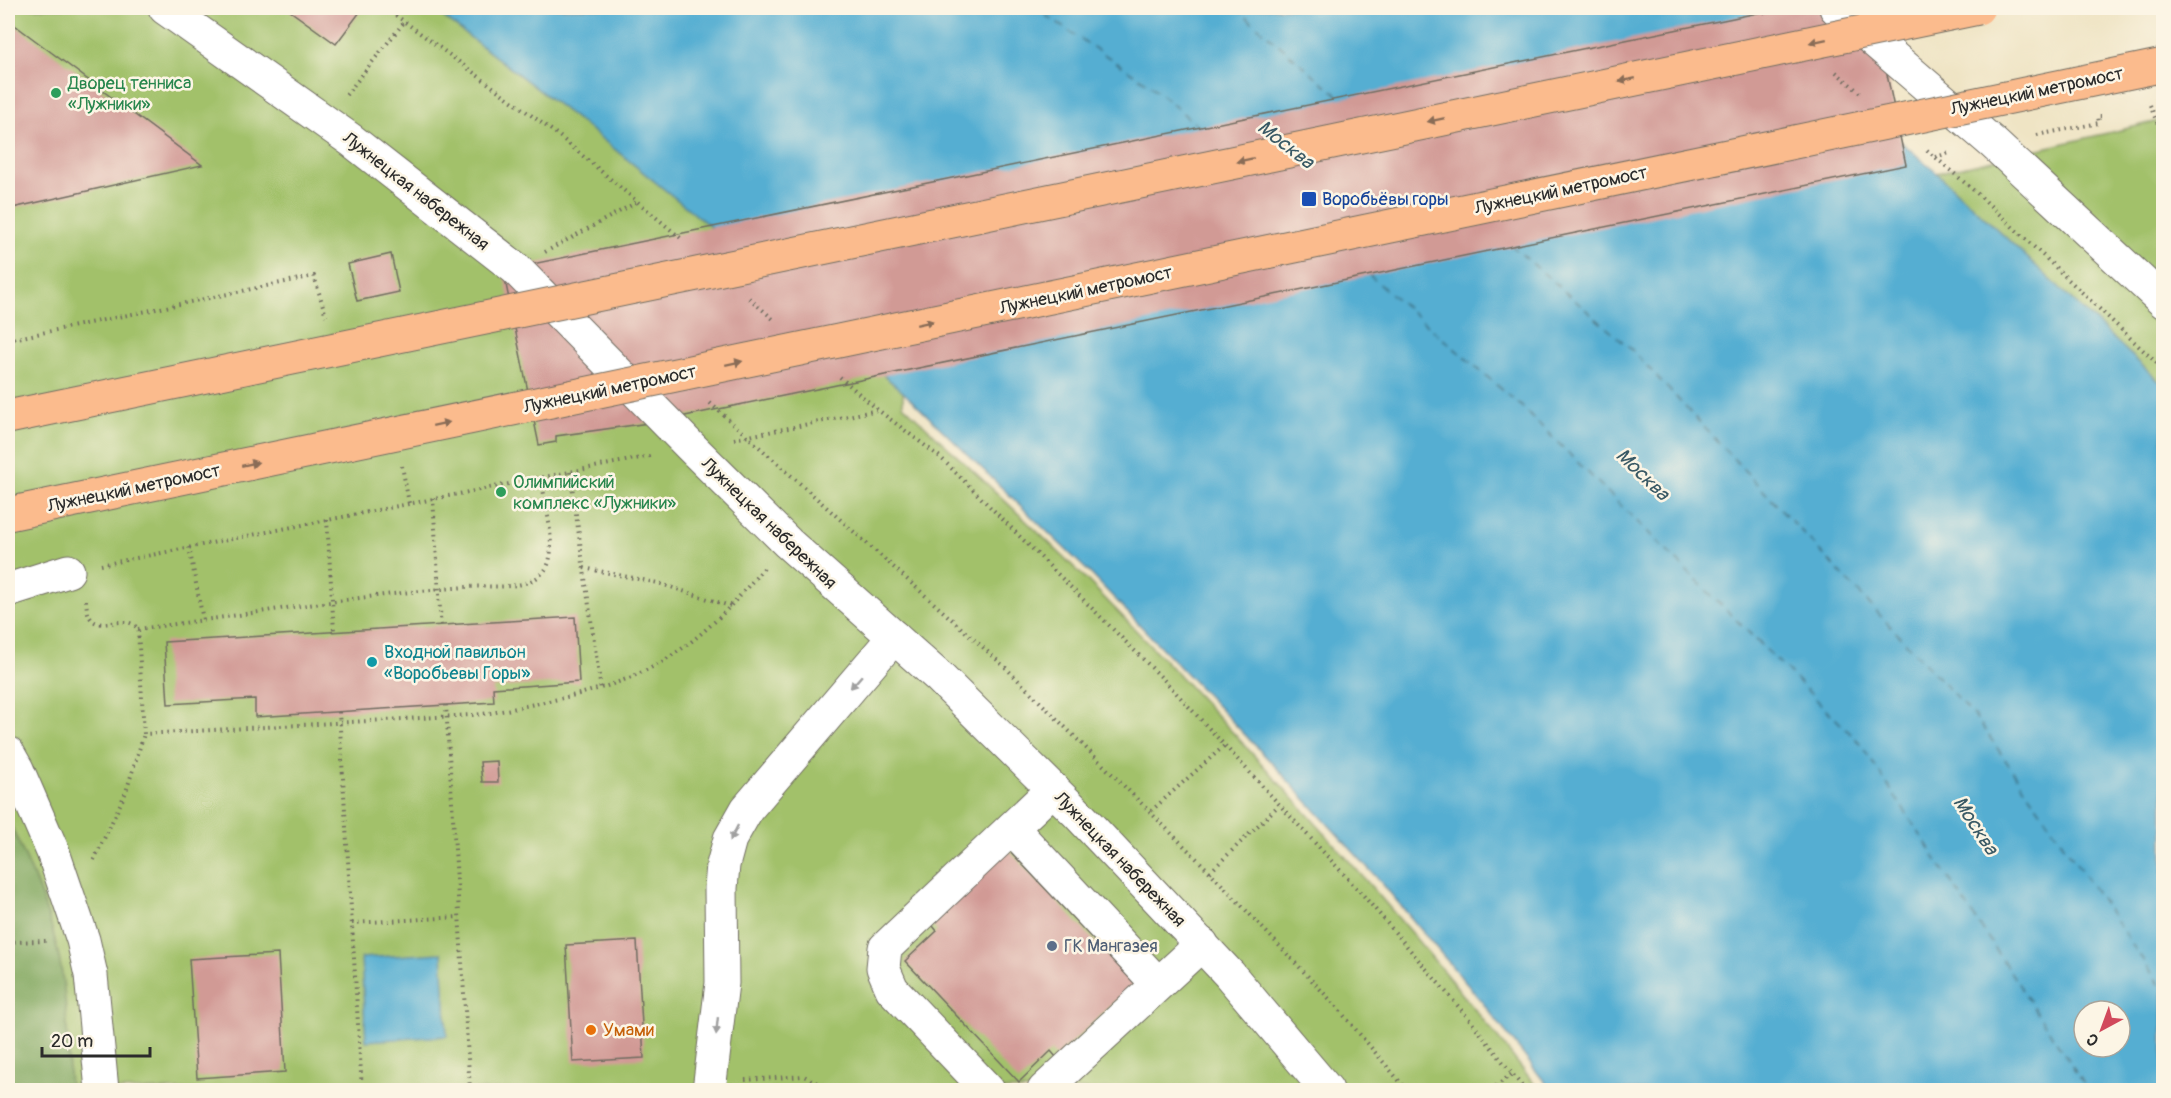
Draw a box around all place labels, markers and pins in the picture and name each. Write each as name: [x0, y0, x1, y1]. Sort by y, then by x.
place label: Дворец тенниса «Лужники»: [67, 72, 191, 116]
marker: Дворец тенниса «Лужники»: [49, 86, 63, 100]
place label: Воробьёвы горы: [1322, 188, 1449, 211]
marker: Воробьёвы горы: [1300, 190, 1318, 208]
place label: Олимпийский комплекс «Лужники»: [513, 471, 676, 515]
marker: Олимпийский комплекс «Лужники»: [494, 485, 508, 499]
place label: Входной павильон «Воробьевы Горы»: [384, 641, 530, 685]
marker: Входной павильон «Воробьевы Горы»: [365, 655, 379, 669]
place label: ГК Мангазея: [1064, 935, 1158, 958]
marker: ГК Мангазея: [1045, 939, 1059, 953]
place label: Умами: [603, 1019, 654, 1042]
marker: Умами: [584, 1023, 598, 1037]

